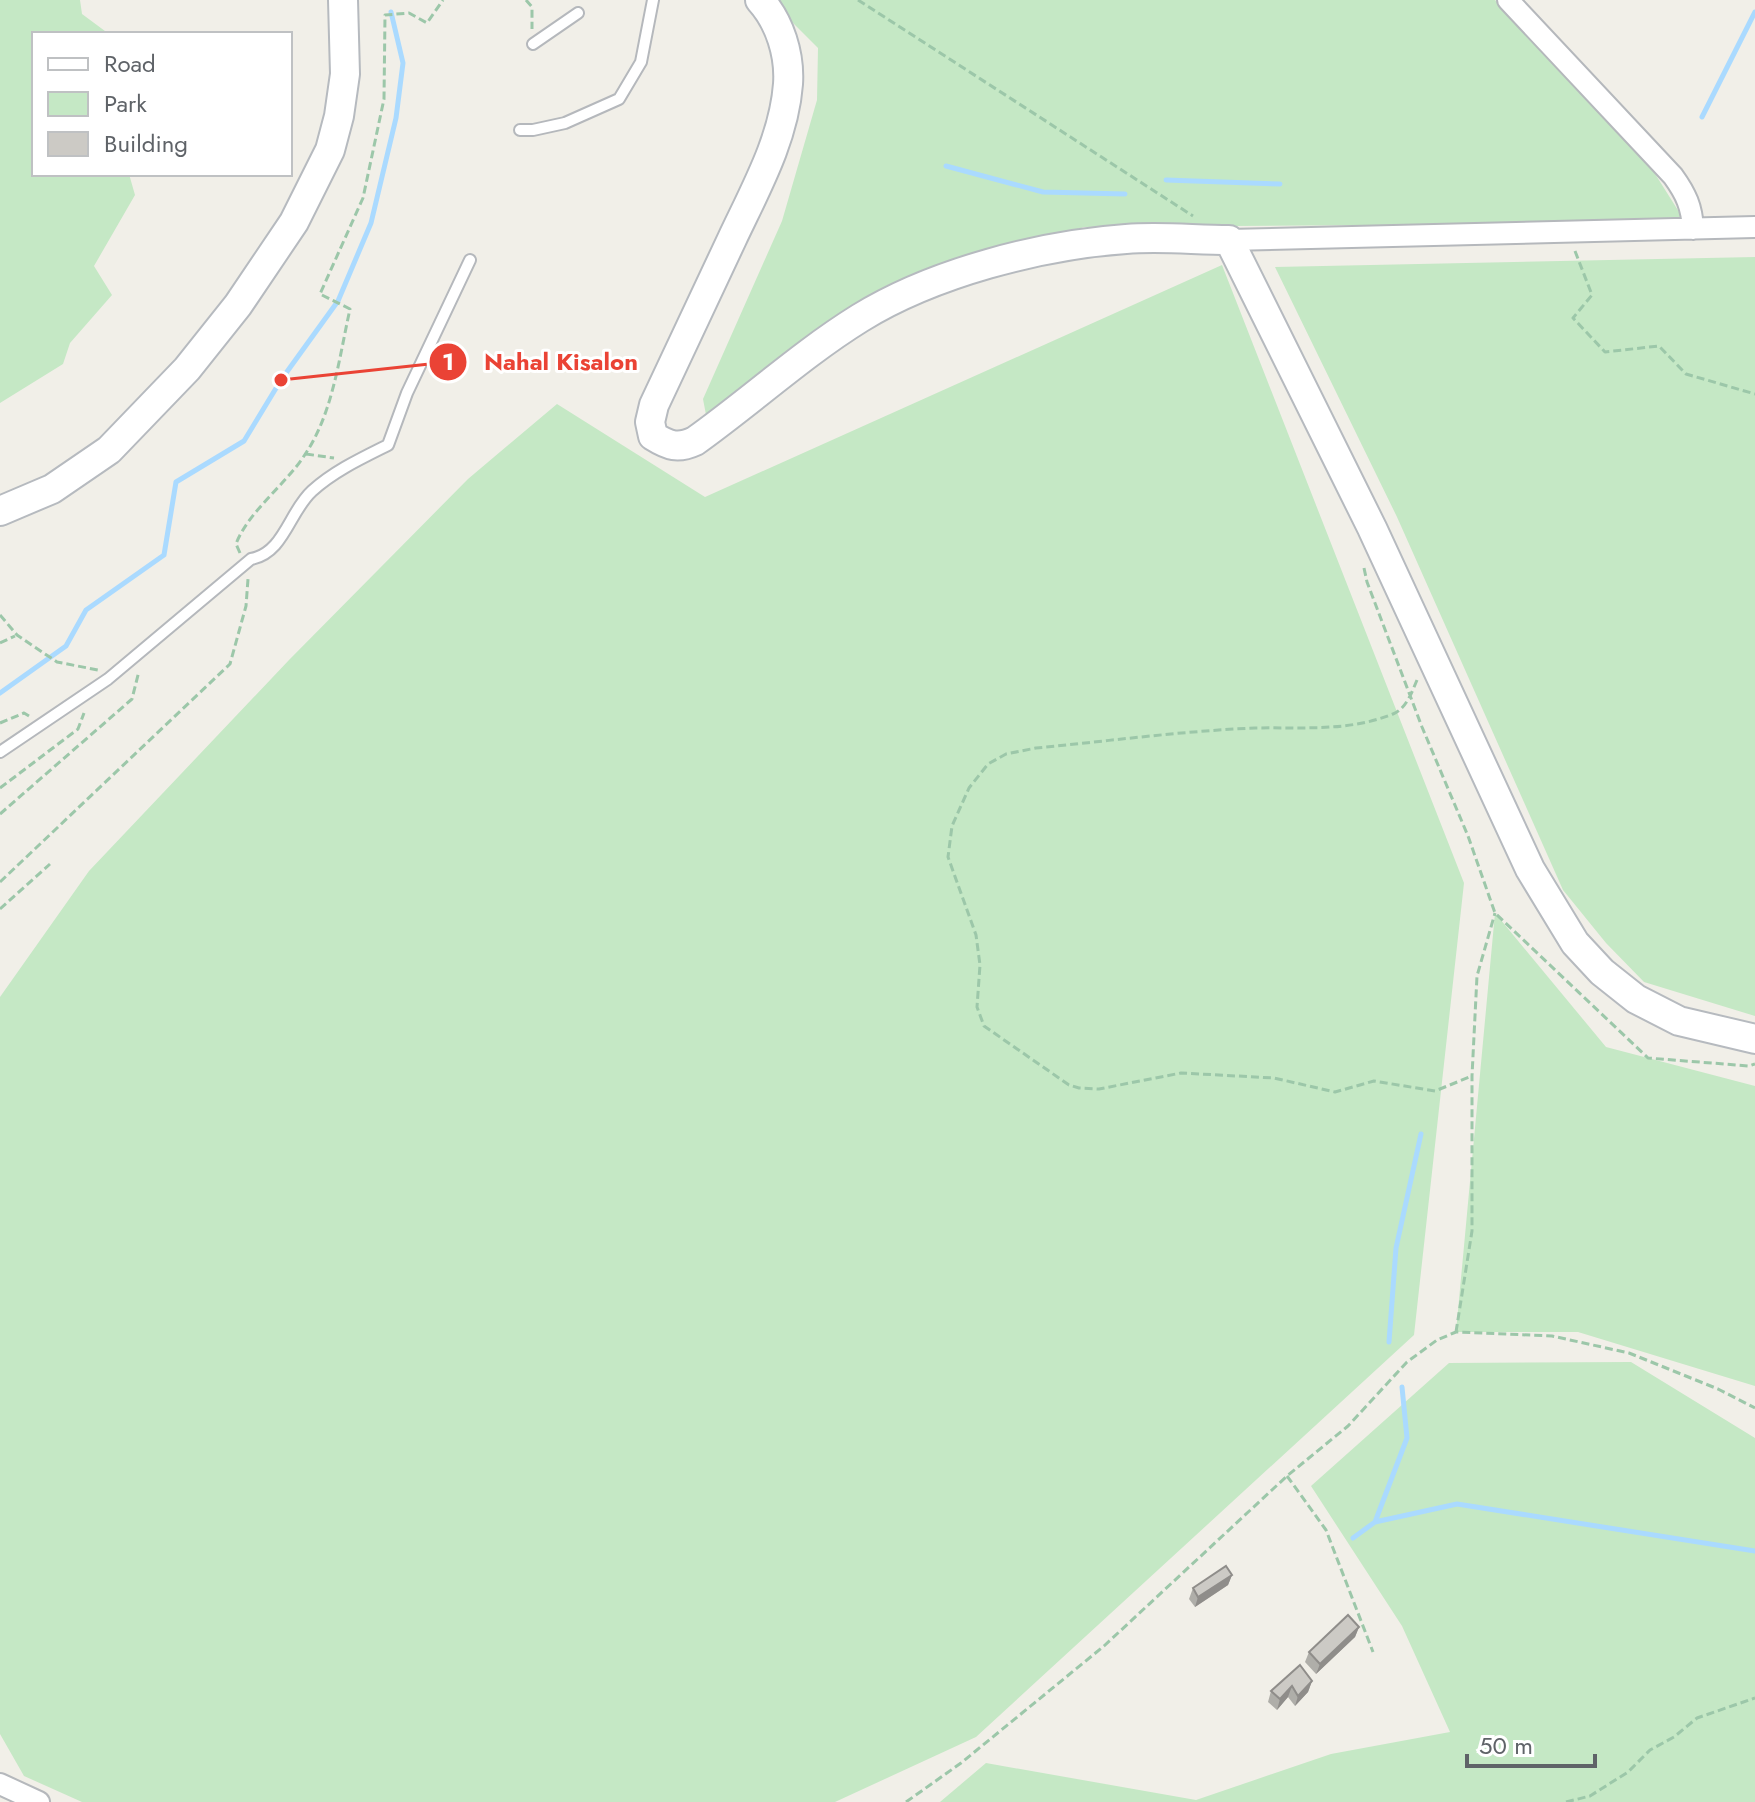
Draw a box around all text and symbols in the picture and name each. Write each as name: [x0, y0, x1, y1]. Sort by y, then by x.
legend: [32, 32, 292, 176]
text: Road: [104, 46, 156, 81]
text: Park: [104, 86, 147, 121]
text: Building: [104, 126, 188, 161]
callout: Nahal Kisalon: [428, 338, 654, 386]
text: 1: [442, 344, 454, 379]
text: Nahal Kisalon: [484, 344, 638, 379]
scale bar: [1467, 1718, 1595, 1768]
text: 50 m: [1479, 1728, 1533, 1763]

